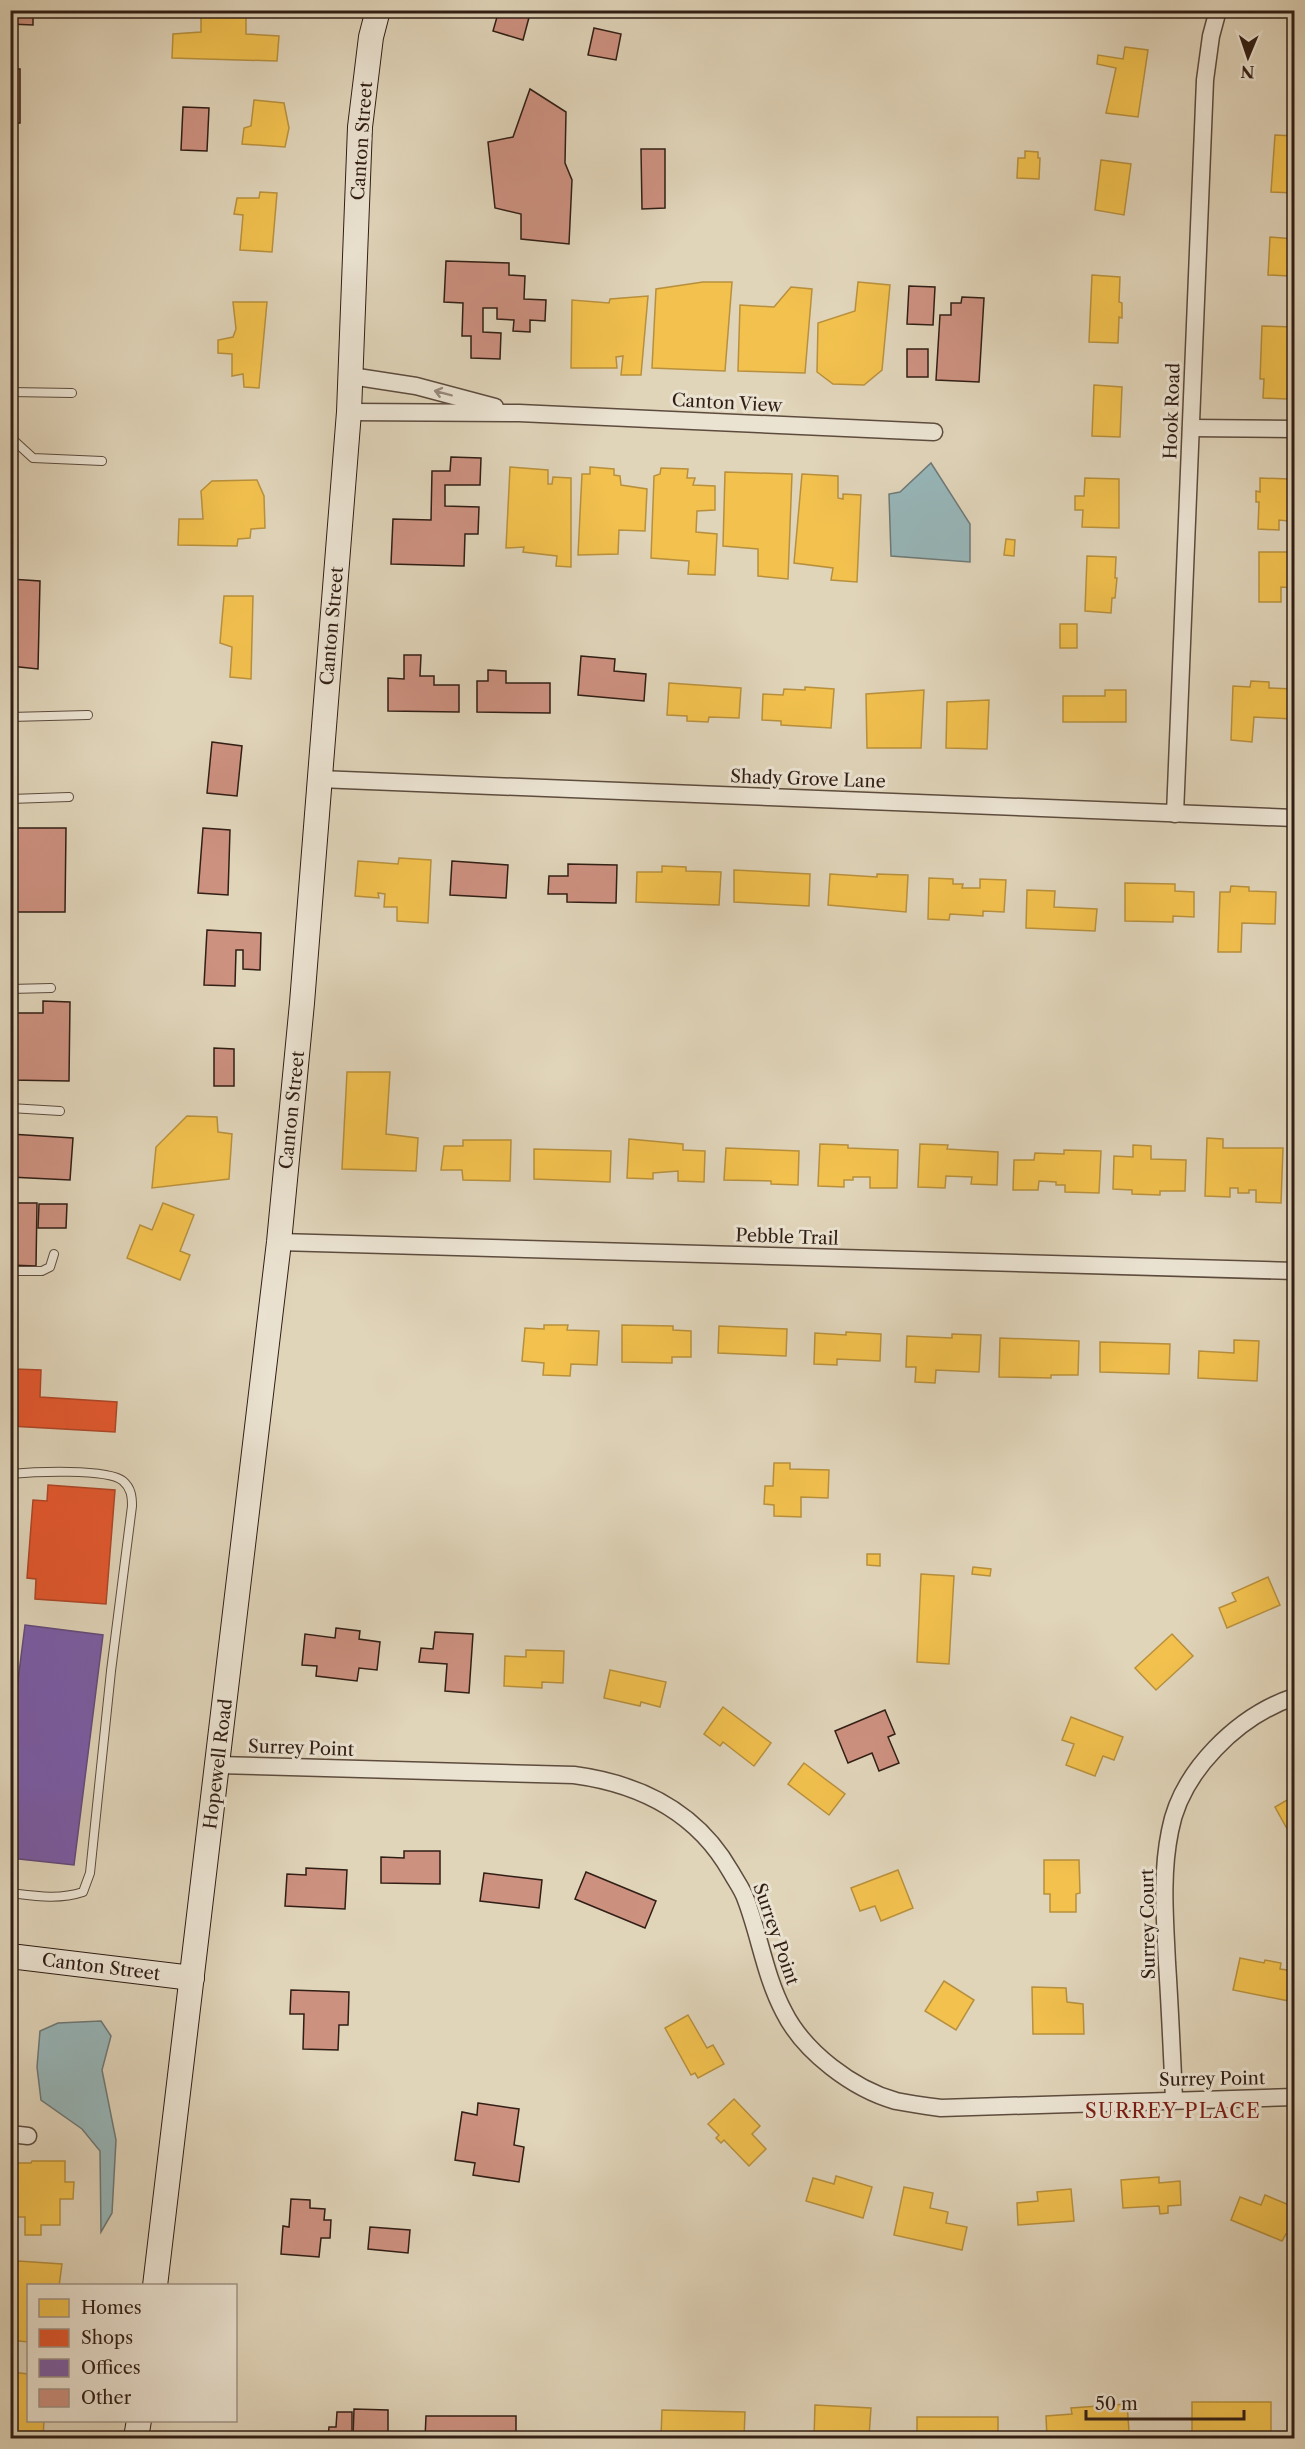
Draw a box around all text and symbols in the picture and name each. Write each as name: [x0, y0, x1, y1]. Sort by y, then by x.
north arrow: [1218, 27, 1278, 87]
text: N: [1240, 62, 1255, 82]
street label: Canton Street: [347, 80, 377, 201]
street label: Hook Road: [1159, 362, 1185, 460]
one-way arrow: [433, 386, 452, 398]
street label: Canton View: [671, 389, 784, 417]
street label: Canton Street: [316, 565, 348, 686]
street label: Shady Grove Lane: [730, 765, 886, 793]
street label: Canton Street: [275, 1049, 309, 1170]
street label: Pebble Trail: [735, 1224, 839, 1250]
street label: Hopewell Road: [199, 1697, 237, 1831]
street label: Surrey Point: [247, 1735, 355, 1761]
street label: Surrey Court: [1136, 1868, 1160, 1980]
street label: Surrey Point: [748, 1880, 804, 1988]
street label: Canton Street: [41, 1949, 162, 1985]
street label: Surrey Point: [1159, 2067, 1266, 2091]
district label: SURREY PLACE: [1085, 2099, 1261, 2123]
legend: [27, 2284, 237, 2422]
text: Homes: [81, 2297, 142, 2319]
text: Shops: [81, 2327, 133, 2349]
text: Offices: [81, 2357, 141, 2379]
scale bar: [1086, 2383, 1244, 2421]
text: Other: [81, 2387, 132, 2409]
text: 50 m: [1095, 2393, 1138, 2415]

